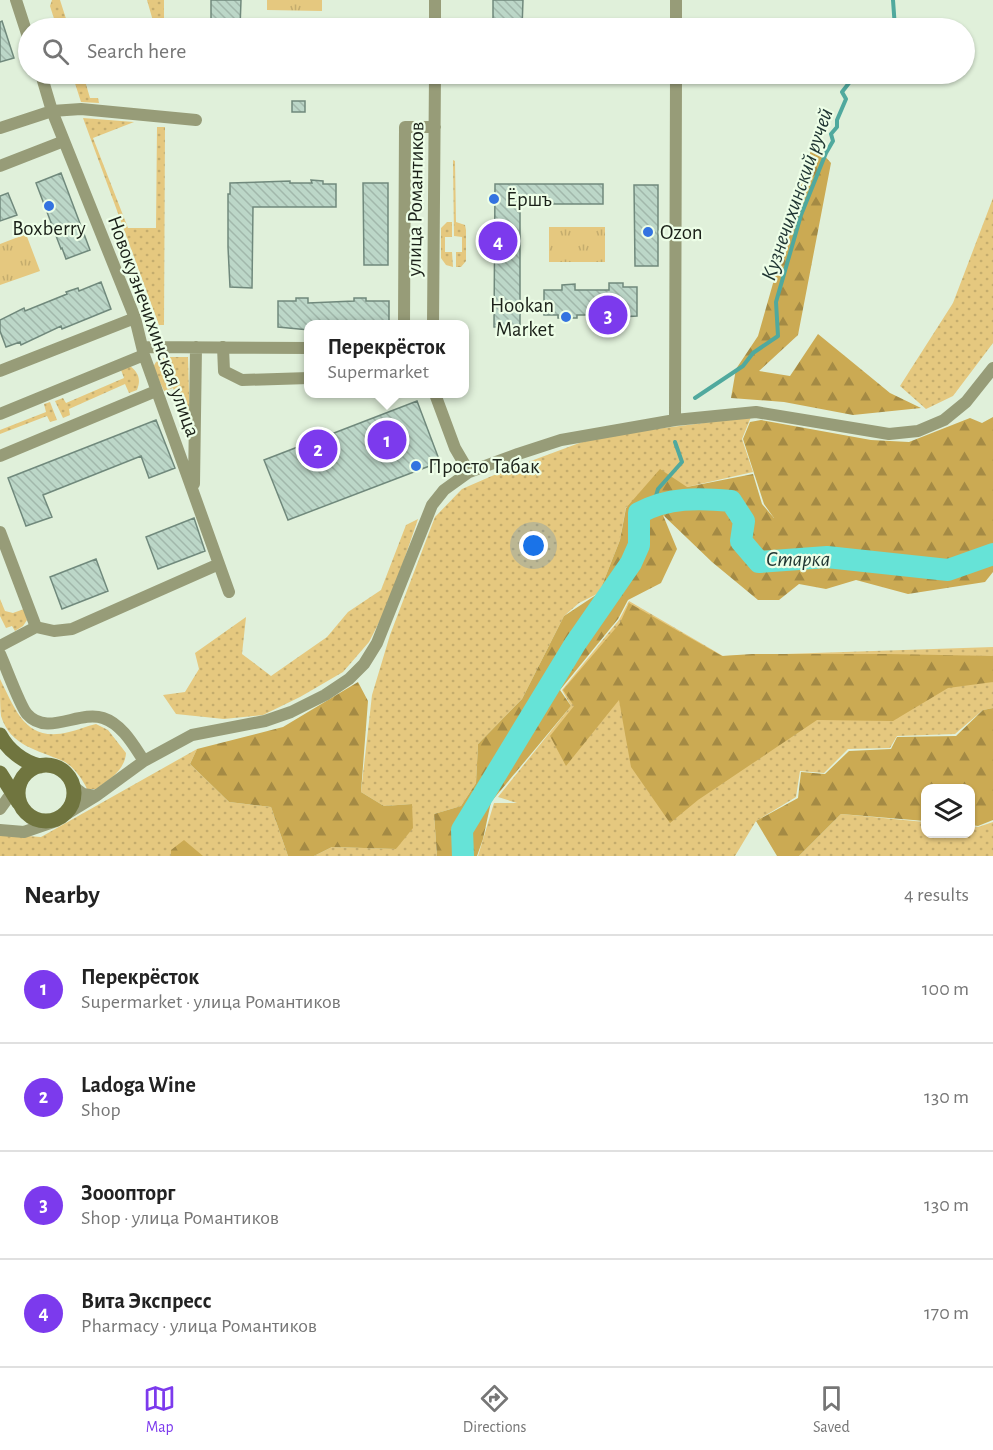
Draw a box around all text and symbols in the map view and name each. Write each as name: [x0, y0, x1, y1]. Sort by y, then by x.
search box: [18, 18, 975, 84]
icon: search: [39, 35, 72, 68]
text: Search here: [87, 40, 186, 62]
water label: Кузнечихинский ручей: [757, 105, 838, 284]
street label: улица Романтиков: [404, 122, 427, 277]
place label: Ёршъ: [506, 188, 552, 210]
marker: Ёршъ: [487, 192, 501, 206]
marker: Boxberry: [42, 199, 56, 213]
street label: Новокузнечихинская улица: [104, 213, 204, 440]
place label: Boxberry: [12, 218, 86, 239]
pin: 4: [478, 218, 518, 264]
place label: Ozon: [660, 222, 703, 243]
marker: Ozon: [641, 225, 655, 239]
pin: 3: [588, 292, 628, 338]
place label: Hookan Market: [490, 295, 554, 340]
marker: Hookan Market: [559, 310, 573, 324]
popup: [304, 320, 469, 398]
text: Перекрёсток: [327, 336, 446, 358]
text: Supermarket: [327, 362, 429, 382]
pin: 1: [368, 418, 406, 462]
pin: 2: [298, 426, 338, 472]
place label: Просто Табак: [428, 456, 540, 477]
marker: Просто Табак: [409, 459, 423, 473]
your location: [519, 531, 548, 560]
water label: Старка: [766, 548, 830, 571]
map controls: [921, 784, 975, 838]
button: layers: [921, 784, 975, 838]
text: Nearby: [24, 882, 100, 908]
text: 4 results: [904, 885, 969, 905]
text: Перекрёсток: [81, 966, 199, 988]
text: 1: [40, 979, 47, 999]
text: 100 m: [922, 979, 969, 999]
text: Supermarket · улица Романтиков: [81, 992, 341, 1012]
text: Ladoga Wine: [81, 1074, 196, 1096]
text: 2: [39, 1087, 48, 1107]
text: 130 m: [924, 1087, 969, 1107]
text: Shop: [81, 1100, 121, 1120]
text: Зооопторг: [81, 1182, 175, 1204]
text: 3: [39, 1195, 48, 1215]
text: 130 m: [924, 1195, 969, 1215]
text: Shop · улица Романтиков: [81, 1208, 279, 1228]
text: Вита Экспресс: [81, 1290, 212, 1312]
text: 4: [38, 1303, 49, 1323]
text: 170 m: [924, 1303, 969, 1323]
text: Pharmacy · улица Романтиков: [81, 1316, 317, 1336]
tab: Map: [143, 1382, 176, 1437]
tab: Directions: [463, 1382, 527, 1437]
tab: Saved: [813, 1382, 850, 1437]

